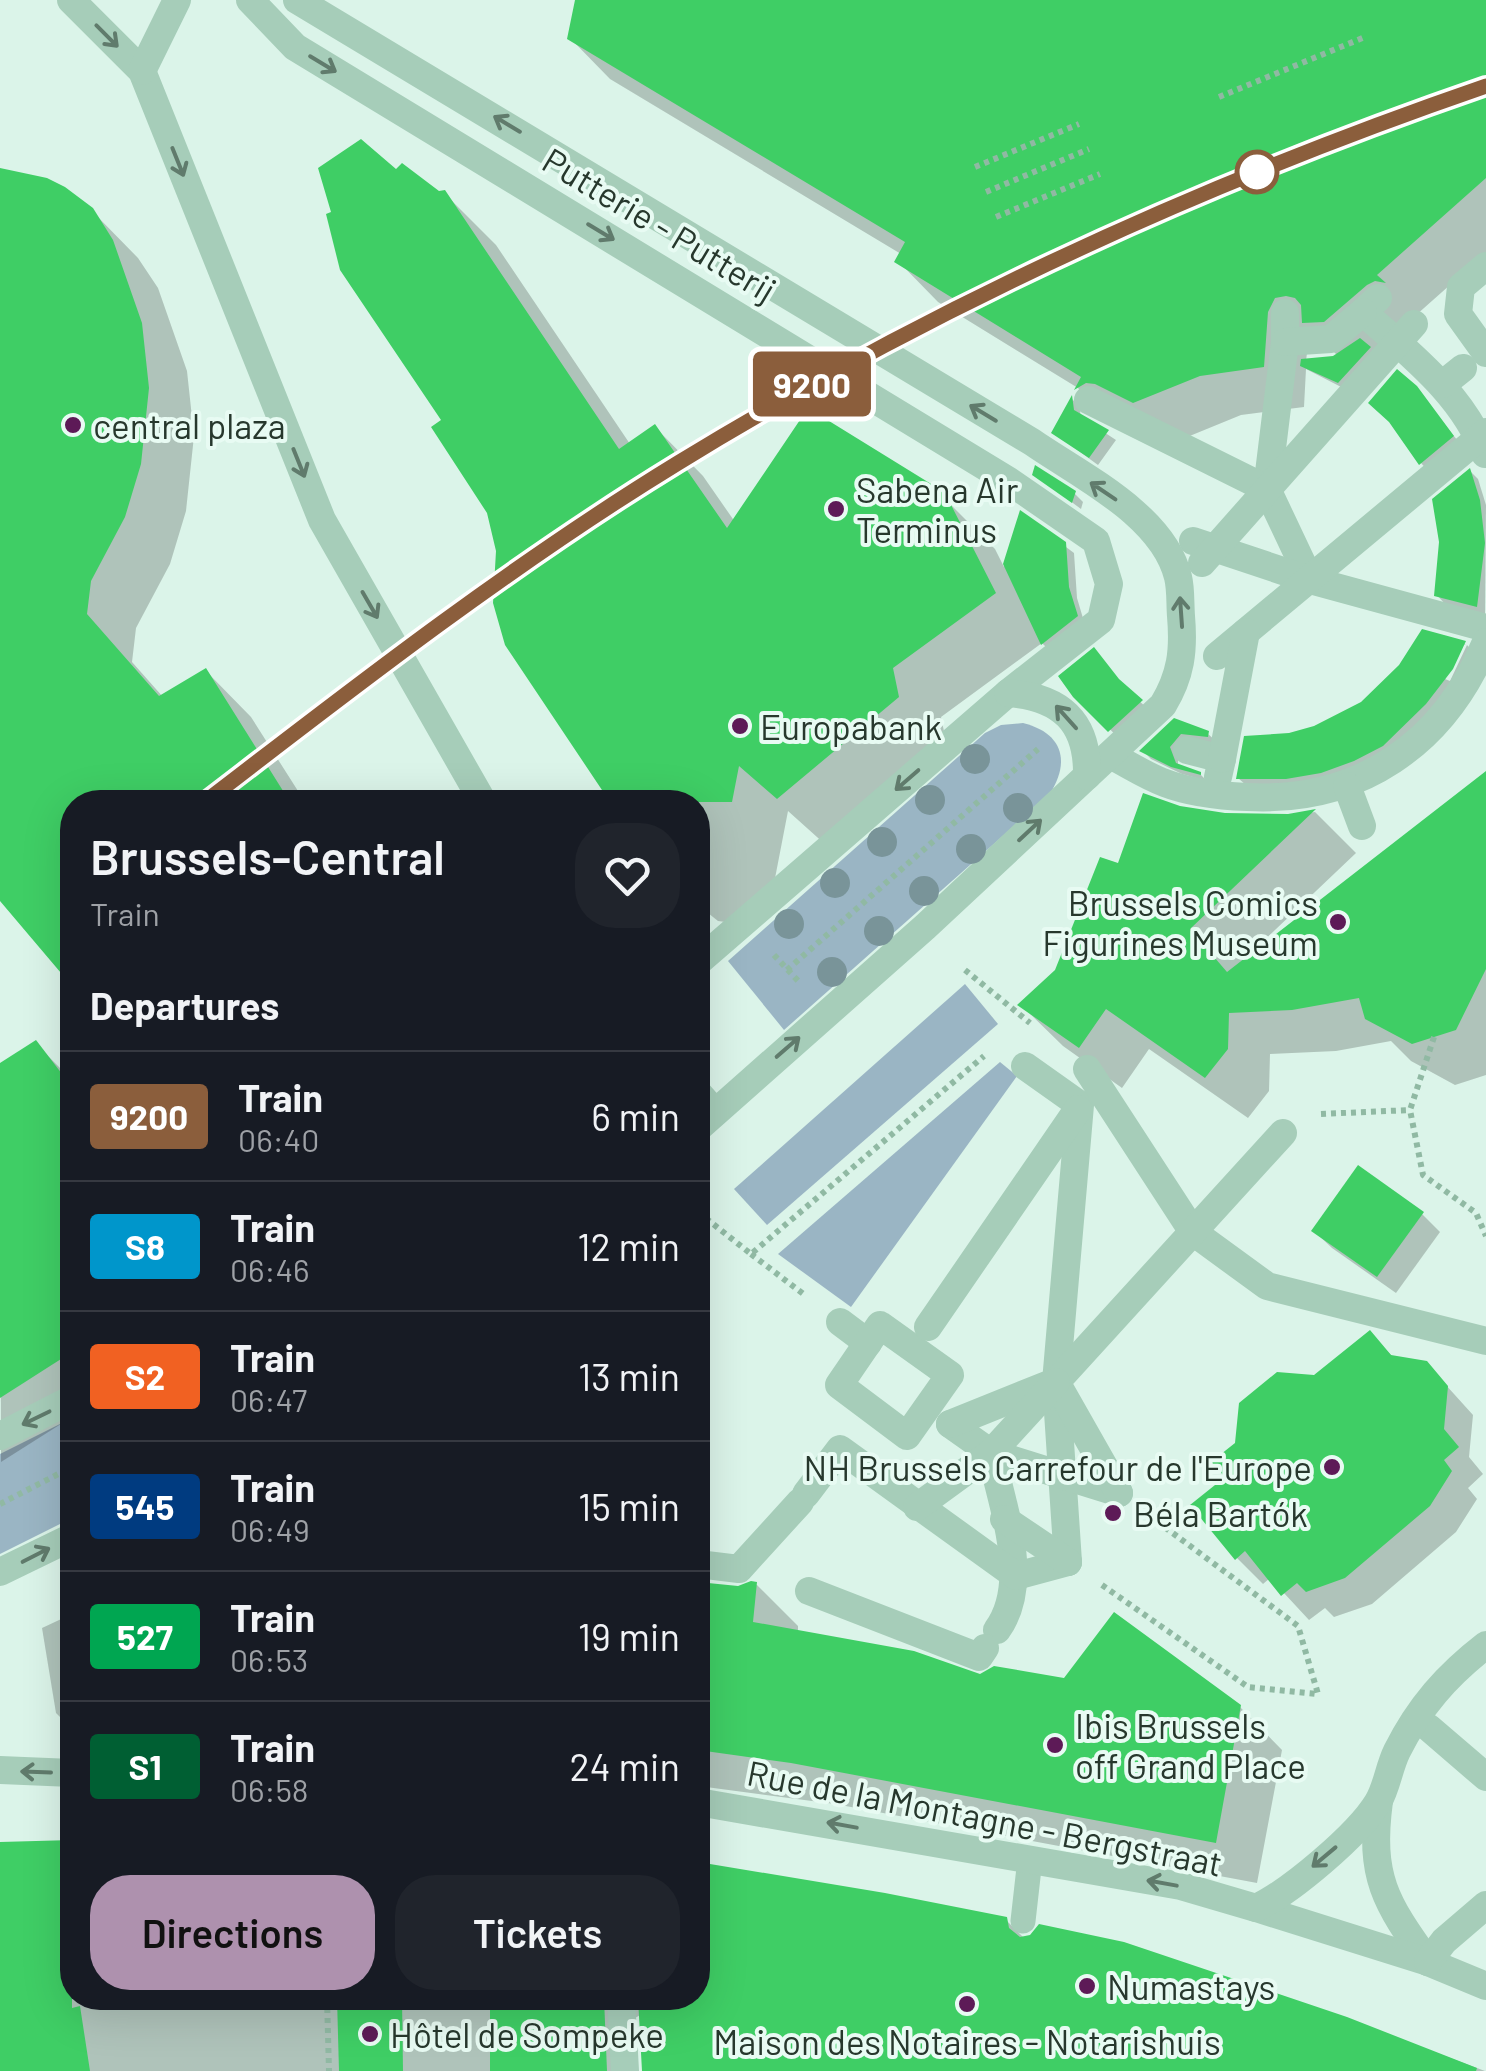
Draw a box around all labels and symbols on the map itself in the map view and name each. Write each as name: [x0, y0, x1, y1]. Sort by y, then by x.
one-way arrow: [94, 23, 118, 47]
one-way arrow: [308, 54, 337, 74]
one-way arrow: [493, 114, 522, 134]
street label: Putterie - Putterij: [536, 138, 784, 310]
one-way arrow: [171, 146, 189, 176]
unlabelled marker: [1236, 151, 1278, 193]
one-way arrow: [586, 222, 615, 242]
line badge: 9200: [742, 352, 882, 416]
one-way arrow: [969, 402, 998, 423]
place label: central plaza: [93, 404, 286, 446]
marker: central plaza: [62, 414, 84, 436]
one-way arrow: [291, 448, 309, 478]
place label: Sabena Air Terminus: [856, 468, 1019, 550]
one-way arrow: [1089, 481, 1117, 502]
marker: Sabena Air Terminus: [825, 498, 847, 520]
one-way arrow: [360, 590, 380, 619]
one-way arrow: [1171, 596, 1190, 629]
place label: Europabank: [760, 705, 942, 747]
one-way arrow: [1055, 705, 1078, 730]
marker: Europabank: [729, 715, 751, 737]
one-way arrow: [895, 768, 921, 790]
one-way arrow: [1017, 819, 1042, 842]
place label: Brussels Comics Figurines Museum: [1042, 881, 1318, 963]
marker: Brussels Comics Figurines Museum: [1327, 911, 1349, 933]
one-way arrow: [775, 1036, 800, 1059]
one-way arrow: [22, 1409, 52, 1428]
place label: NH Brussels Carrefour de l'Europe: [804, 1446, 1312, 1488]
marker: NH Brussels Carrefour de l'Europe: [1321, 1456, 1343, 1478]
place label: Béla Bartók: [1133, 1492, 1308, 1534]
marker: Béla Bartók: [1102, 1502, 1124, 1524]
one-way arrow: [21, 1545, 51, 1564]
place label: Ibis Brussels off Grand Place: [1075, 1704, 1306, 1786]
marker: Ibis Brussels off Grand Place: [1044, 1734, 1066, 1756]
street label: Rue de la Montagne - Bergstraat: [744, 1750, 1226, 1884]
one-way arrow: [21, 1762, 53, 1781]
one-way arrow: [826, 1815, 859, 1834]
one-way arrow: [1311, 1846, 1337, 1868]
one-way arrow: [1146, 1873, 1179, 1892]
place label: Numastays: [1107, 1965, 1275, 2007]
marker: Numastays: [1076, 1975, 1098, 1997]
marker: Maison des Notaires - Notarishuis: [956, 1993, 978, 2015]
place label: Hôtel de Sompeke: [390, 2013, 664, 2055]
place label: Maison des Notaires - Notarishuis: [713, 2020, 1221, 2062]
marker: Hôtel de Sompeke: [359, 2023, 381, 2045]

